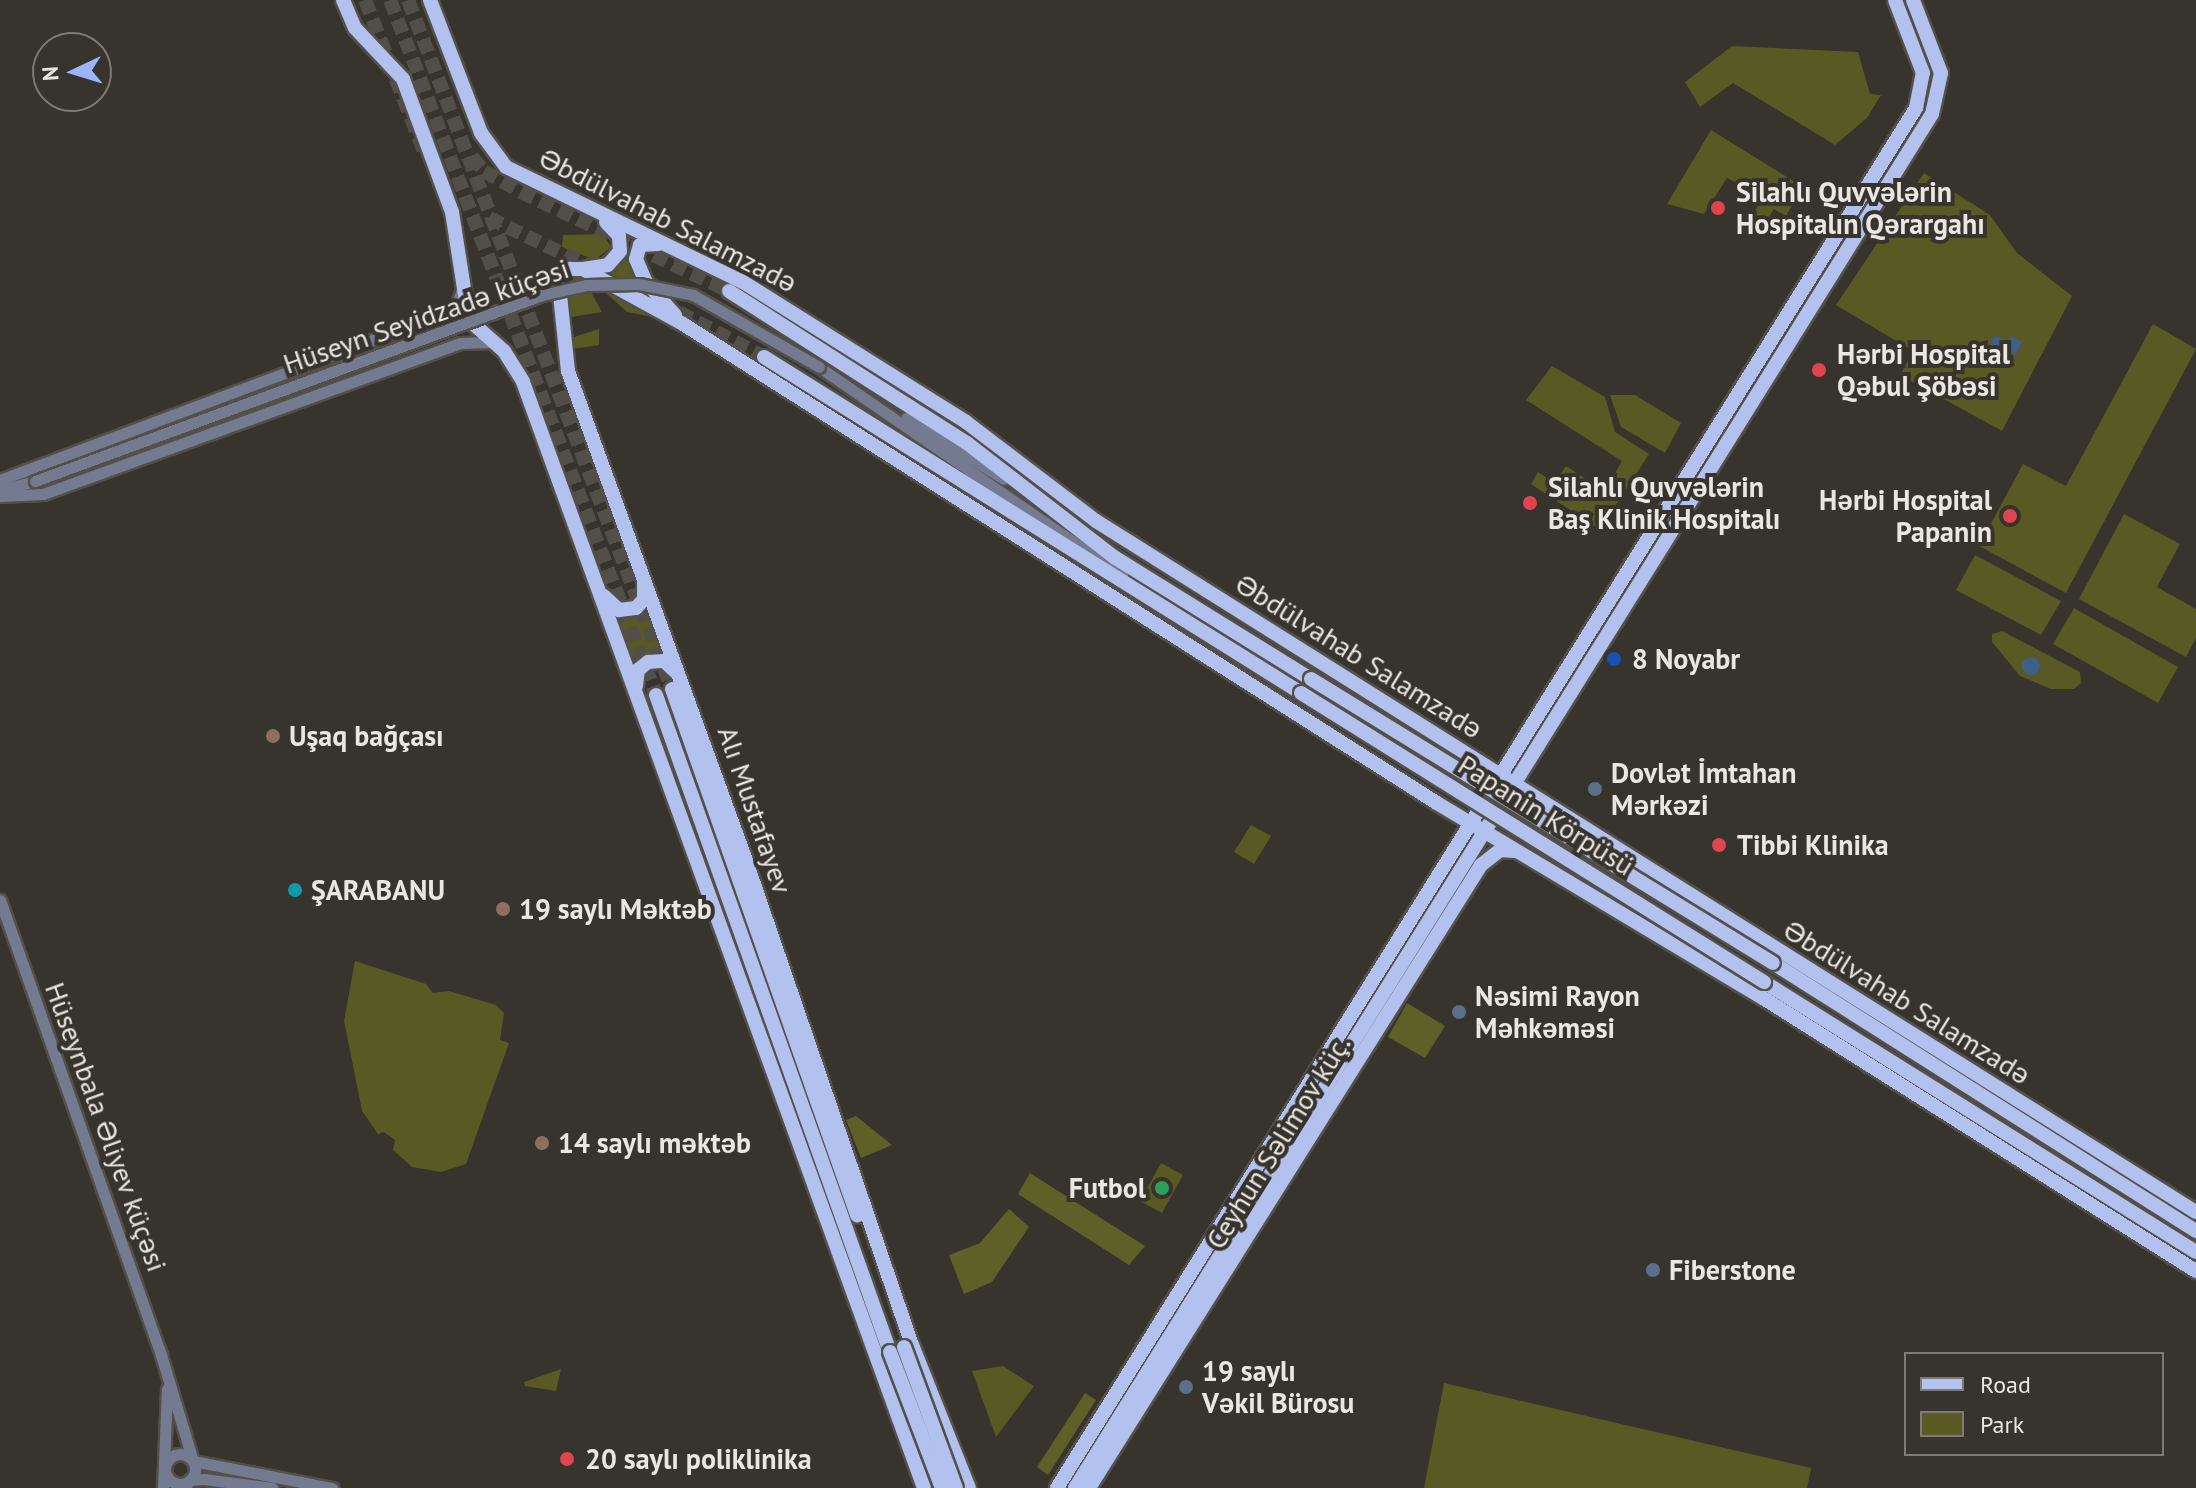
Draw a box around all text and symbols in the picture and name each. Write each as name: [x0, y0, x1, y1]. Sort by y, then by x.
north arrow: [32, 32, 112, 112]
text: N: [36, 65, 65, 82]
street label: Əbdülvahab Salamzadə: [534, 140, 802, 300]
place label: Silahlı Quvvələrin Hospitalın Qərargahı: [1736, 175, 1985, 241]
marker: Silahlı Quvvələrin Hospitalın Qərargahı: [1707, 197, 1729, 219]
street label: Hüseyn Seyidzadə küçəsi: [279, 251, 573, 381]
place label: Hərbi Hospital Qəbul Şöbəsi: [1837, 337, 2010, 403]
marker: Hərbi Hospital Qəbul Şöbəsi: [1808, 359, 1830, 381]
place label: Silahlı Quvvələrin Baş Klinik Hospitalı: [1548, 470, 1781, 536]
place label: Hərbi Hospital Papanin: [1819, 483, 1992, 549]
marker: Silahlı Quvvələrin Baş Klinik Hospitalı: [1519, 492, 1541, 514]
marker: Hərbi Hospital Papanin: [1999, 505, 2021, 527]
street label: Əbdülvahab Salamzadə: [1230, 566, 1488, 746]
place label: 8 Noyabr: [1632, 642, 1740, 676]
marker: 8 Noyabr: [1603, 648, 1625, 670]
place label: Uşaq bağçası: [289, 719, 444, 753]
street label: Alı Mustafayev: [711, 722, 799, 898]
marker: Uşaq bağçası: [264, 727, 282, 745]
street label: Papanin Körpüsü: [1452, 748, 1640, 882]
place label: Dovlət İmtahan Mərkəzi: [1611, 756, 1796, 822]
marker: Dovlət İmtahan Mərkəzi: [1586, 780, 1604, 798]
place label: Tibbi Klinika: [1737, 828, 1889, 862]
marker: Tibbi Klinika: [1708, 834, 1730, 856]
place label: ŞARABANU: [311, 873, 445, 907]
marker: ŞARABANU: [286, 881, 304, 899]
place label: 19 saylı Məktəb: [519, 892, 712, 926]
marker: 19 saylı Məktəb: [494, 900, 512, 918]
street label: Əbdülvahab Salamzadə: [1778, 912, 2036, 1092]
street label: Hüseynbala Əliyev küçəsi: [38, 977, 174, 1277]
place label: Nəsimi Rayon Məhkəməsi: [1475, 979, 1640, 1045]
marker: Nəsimi Rayon Məhkəməsi: [1450, 1003, 1468, 1021]
street label: Ceyhun Səlimov küç.: [1198, 1029, 1358, 1255]
place label: 14 saylı məktəb: [558, 1126, 751, 1160]
marker: 14 saylı məktəb: [533, 1134, 551, 1152]
place label: Futbol: [1069, 1171, 1146, 1205]
marker: Futbol: [1153, 1179, 1171, 1197]
place label: Fiberstone: [1669, 1253, 1796, 1287]
marker: Fiberstone: [1644, 1261, 1662, 1279]
legend: [1904, 1352, 2164, 1456]
place label: 19 saylı Vəkil Bürosu: [1202, 1354, 1354, 1420]
text: Road: [1980, 1369, 2031, 1400]
marker: 19 saylı Vəkil Bürosu: [1177, 1378, 1195, 1396]
text: Park: [1980, 1409, 2024, 1440]
place label: 20 saylı poliklinika: [585, 1442, 812, 1476]
marker: 20 saylı poliklinika: [556, 1448, 578, 1470]

